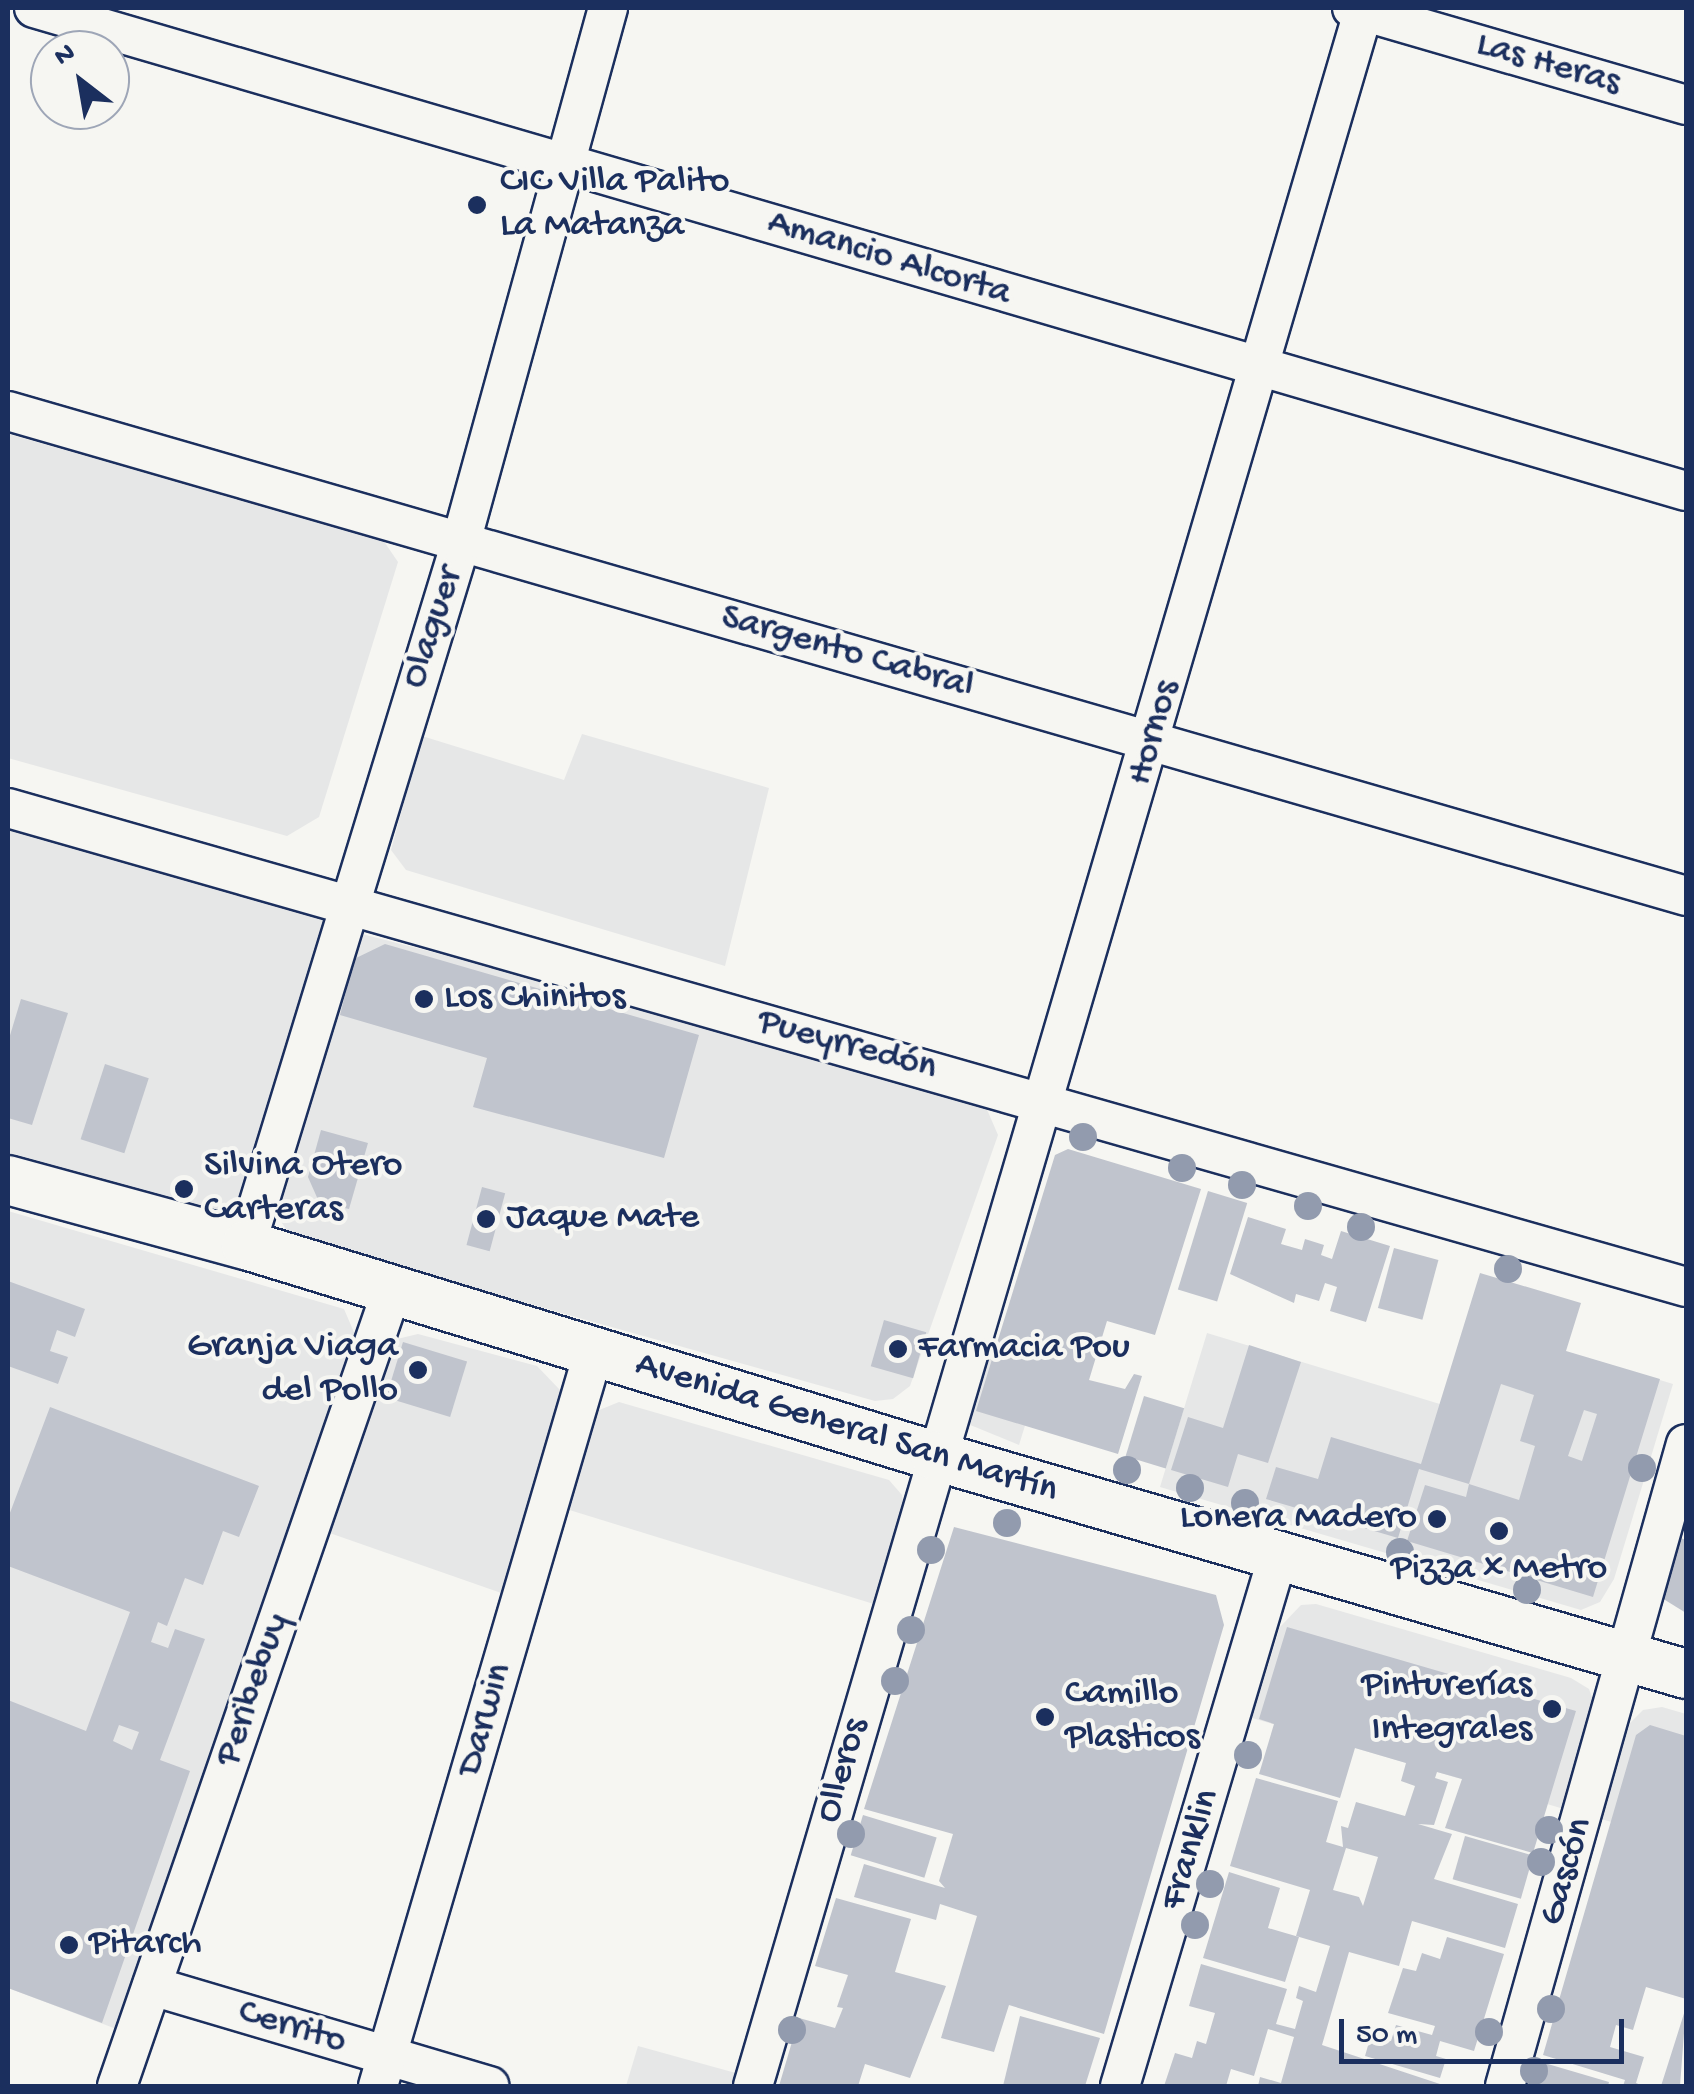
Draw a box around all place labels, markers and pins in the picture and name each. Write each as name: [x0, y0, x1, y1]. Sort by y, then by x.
place label: CIC Villa Palito La Matanza: [500, 160, 729, 250]
marker: CIC Villa Palito La Matanza: [464, 192, 490, 218]
place label: Los Chinitos: [444, 976, 625, 1022]
marker: Los Chinitos: [413, 988, 435, 1010]
place label: Silvina Otero Carteras: [204, 1144, 403, 1234]
marker: Silvina Otero Carteras: [173, 1178, 195, 1200]
place label: Jaque Mate: [506, 1196, 699, 1242]
marker: Jaque Mate: [475, 1208, 497, 1230]
place label: Granja Viaga del Pollo: [187, 1325, 398, 1415]
place label: Farmacia Pou: [918, 1326, 1130, 1372]
marker: Farmacia Pou: [887, 1338, 909, 1360]
marker: Granja Viaga del Pollo: [407, 1359, 429, 1381]
place label: Lonera Madero: [1180, 1496, 1417, 1542]
marker: Lonera Madero: [1426, 1508, 1448, 1530]
marker: Pizza x Metro: [1488, 1520, 1510, 1542]
place label: Pizza x Metro: [1391, 1547, 1607, 1593]
place label: Pinturerías Integrales: [1362, 1664, 1532, 1754]
place label: Camillo Plasticos: [1065, 1672, 1200, 1762]
marker: Pinturerías Integrales: [1541, 1698, 1563, 1720]
marker: Camillo Plasticos: [1034, 1706, 1056, 1728]
place label: Pitarch: [89, 1922, 202, 1968]
marker: Pitarch: [58, 1934, 80, 1956]

